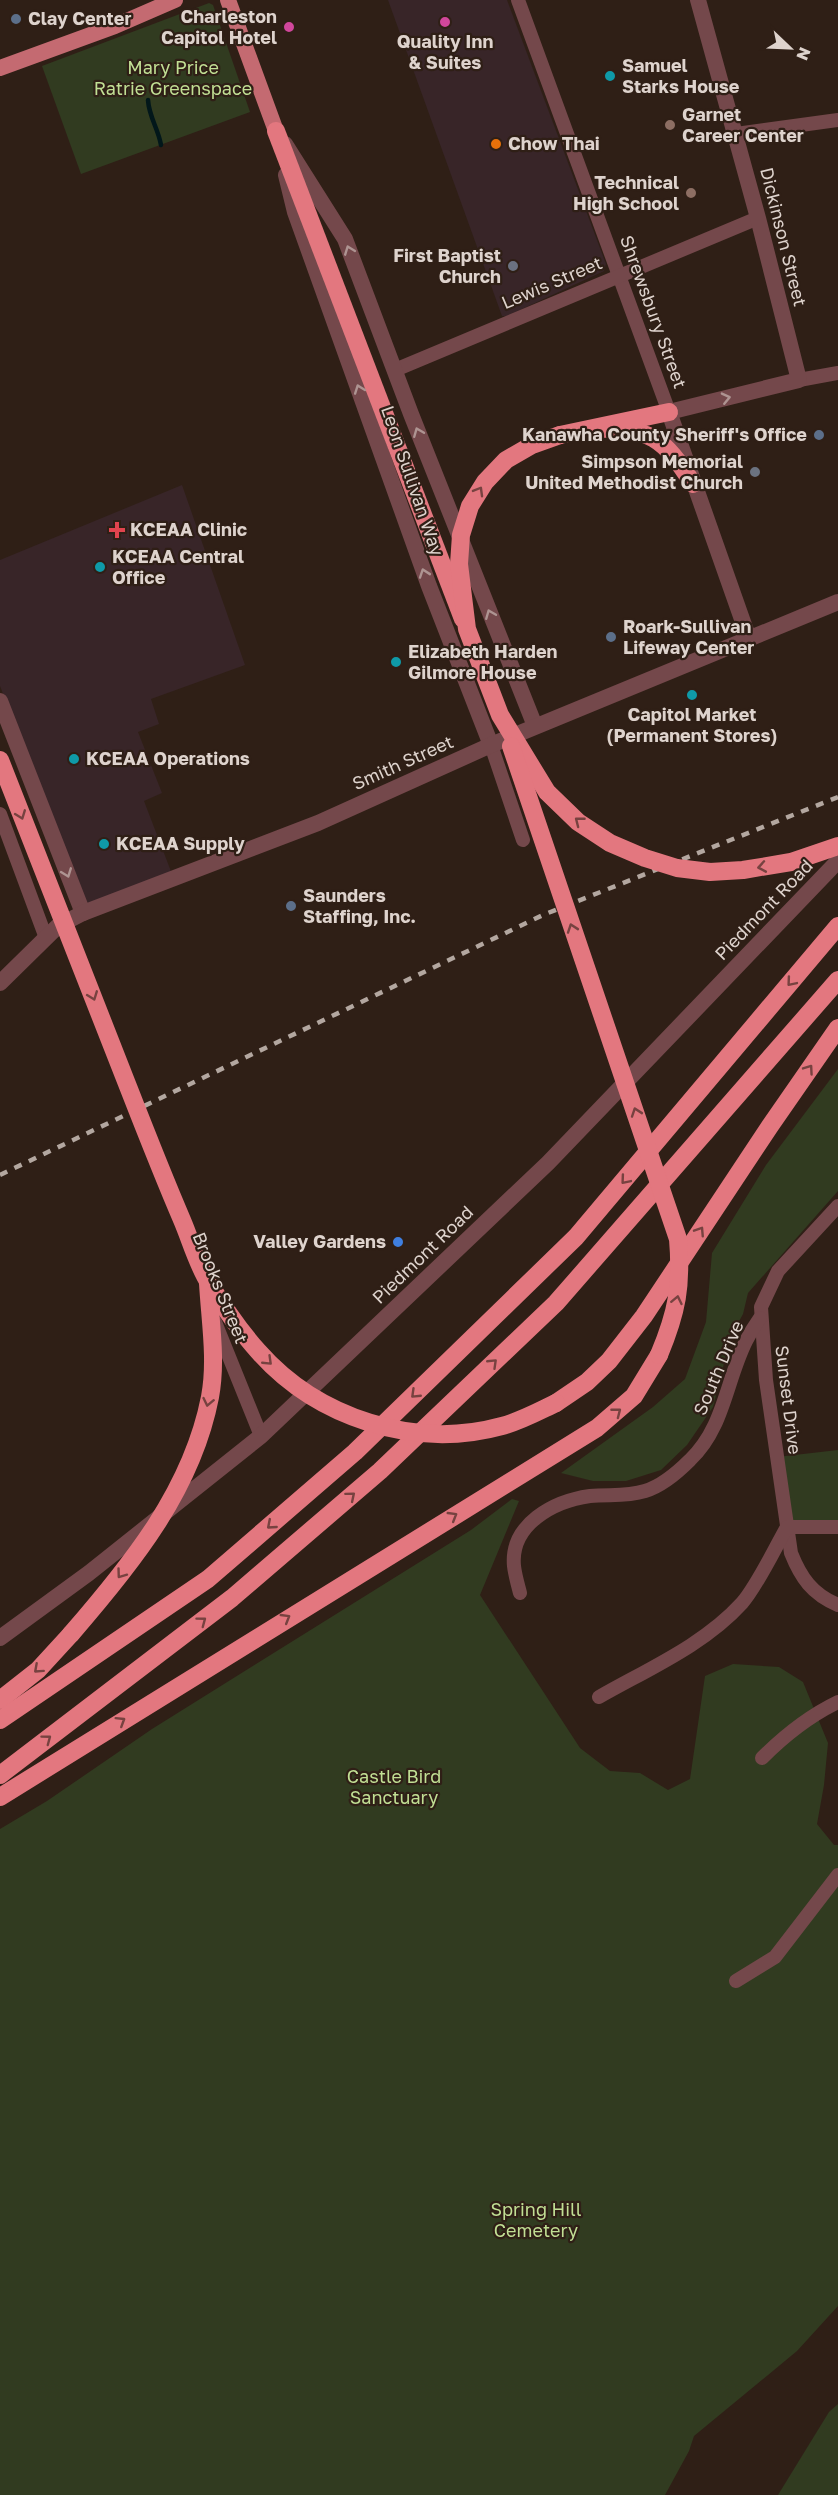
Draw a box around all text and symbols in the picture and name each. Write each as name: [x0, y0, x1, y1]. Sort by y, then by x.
place label: Charleston Capitol Hotel: [161, 5, 277, 48]
place label: Clay Center: [28, 7, 131, 29]
marker: Clay Center: [9, 12, 23, 26]
marker: Quality Inn & Suites: [438, 15, 452, 29]
north arrow: [760, 18, 820, 78]
marker: Charleston Capitol Hotel: [282, 20, 296, 34]
place label: Quality Inn & Suites: [397, 30, 493, 73]
text: N: [792, 44, 815, 63]
place label: Samuel Starks House: [622, 54, 740, 97]
park label: Mary Price Ratrie Greenspace: [94, 56, 252, 99]
marker: Samuel Starks House: [603, 69, 617, 83]
place label: Garnet Career Center: [682, 103, 804, 146]
marker: Garnet Career Center: [663, 118, 677, 132]
place label: Chow Thai: [508, 132, 600, 154]
marker: Chow Thai: [489, 137, 503, 151]
street label: Dickinson Street: [756, 165, 812, 309]
place label: Technical High School: [573, 171, 679, 214]
marker: Technical High School: [684, 186, 698, 200]
street label: Shrewsbury Street: [616, 232, 692, 391]
place label: First Baptist Church: [393, 244, 501, 287]
one-way arrow: [344, 245, 356, 256]
street label: Lewis Street: [498, 251, 605, 313]
marker: First Baptist Church: [506, 259, 520, 273]
one-way arrow: [354, 384, 367, 395]
one-way arrow: [721, 392, 731, 405]
street label: Leon Sullivan Way: [377, 403, 449, 559]
place label: Kanawha County Sheriff's Office: [522, 423, 807, 445]
one-way arrow: [413, 428, 425, 439]
marker: Kanawha County Sheriff's Office: [812, 428, 826, 442]
place label: Simpson Memorial United Methodist Church: [525, 450, 743, 493]
marker: Simpson Memorial United Methodist Church: [748, 465, 762, 479]
one-way arrow: [472, 487, 483, 497]
place label: KCEAA Clinic: [130, 518, 247, 540]
marker: KCEAA Clinic: [108, 521, 126, 539]
place label: KCEAA Central Office: [112, 545, 244, 588]
marker: KCEAA Central Office: [93, 560, 107, 574]
one-way arrow: [419, 568, 432, 579]
one-way arrow: [485, 609, 498, 619]
place label: Roark-Sullivan Lifeway Center: [623, 615, 754, 658]
marker: Roark-Sullivan Lifeway Center: [604, 630, 618, 644]
place label: Elizabeth Harden Gilmore House: [408, 640, 558, 683]
marker: Elizabeth Harden Gilmore House: [389, 655, 403, 669]
marker: Capitol Market (Permanent Stores): [685, 688, 699, 702]
place label: Capitol Market (Permanent Stores): [607, 703, 777, 746]
street label: Smith Street: [349, 730, 457, 794]
place label: KCEAA Operations: [86, 747, 250, 769]
marker: KCEAA Operations: [67, 752, 81, 766]
one-way arrow: [14, 809, 27, 820]
one-way arrow: [575, 818, 586, 829]
place label: KCEAA Supply: [116, 832, 245, 854]
marker: KCEAA Supply: [97, 837, 111, 851]
street label: Piedmont Road: [710, 854, 817, 964]
one-way arrow: [757, 860, 767, 873]
one-way arrow: [60, 867, 72, 878]
place label: Saunders Staffing, Inc.: [303, 884, 416, 927]
marker: Saunders Staffing, Inc.: [284, 899, 298, 913]
one-way arrow: [567, 923, 580, 934]
one-way arrow: [787, 975, 798, 986]
one-way arrow: [86, 990, 98, 1001]
one-way arrow: [802, 1065, 813, 1076]
one-way arrow: [630, 1107, 643, 1118]
one-way arrow: [621, 1173, 632, 1184]
street label: Piedmont Road: [367, 1201, 477, 1308]
one-way arrow: [693, 1227, 704, 1238]
street label: Brooks Street: [189, 1229, 253, 1346]
place label: Valley Gardens: [253, 1230, 386, 1252]
marker: Valley Gardens: [391, 1235, 405, 1249]
one-way arrow: [670, 1295, 683, 1305]
street label: South Drive: [688, 1317, 748, 1418]
street label: Sunset Drive: [771, 1344, 807, 1456]
one-way arrow: [262, 1354, 272, 1365]
one-way arrow: [486, 1359, 497, 1370]
one-way arrow: [412, 1387, 422, 1398]
one-way arrow: [202, 1397, 215, 1407]
one-way arrow: [611, 1408, 622, 1419]
one-way arrow: [344, 1492, 355, 1503]
one-way arrow: [447, 1512, 457, 1524]
one-way arrow: [267, 1518, 278, 1529]
one-way arrow: [117, 1568, 128, 1579]
one-way arrow: [280, 1613, 290, 1625]
one-way arrow: [195, 1617, 206, 1628]
one-way arrow: [34, 1662, 44, 1673]
one-way arrow: [115, 1716, 125, 1728]
one-way arrow: [40, 1736, 51, 1747]
park label: Castle Bird Sanctuary: [347, 1765, 441, 1808]
park label: Spring Hill Cemetery: [490, 2198, 582, 2241]

